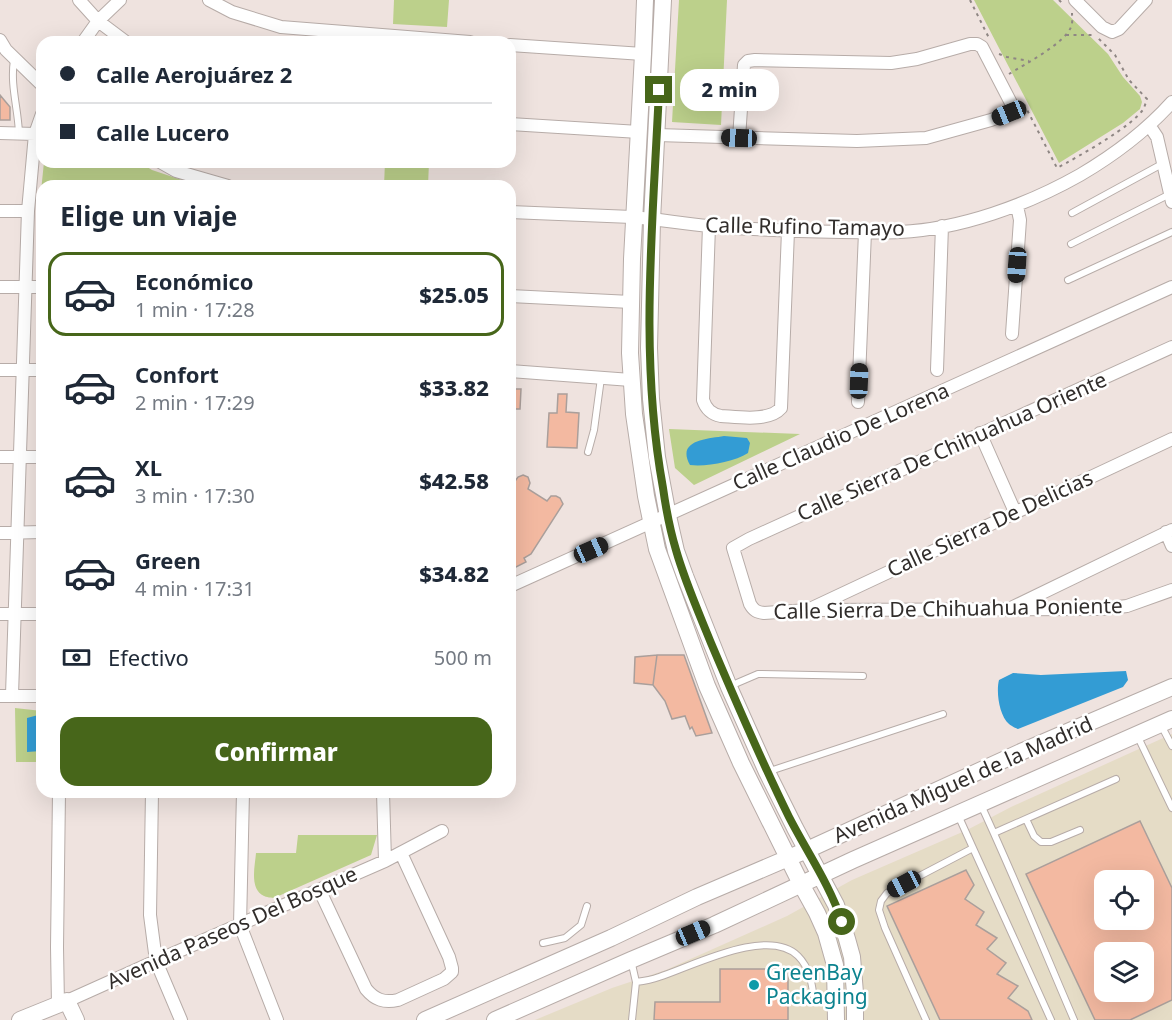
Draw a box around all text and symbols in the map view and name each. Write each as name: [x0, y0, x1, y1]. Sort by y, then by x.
text: Calle Aerojuárez 2: [96, 59, 292, 89]
callout: 2 min: [680, 69, 779, 111]
route end: [645, 76, 672, 103]
text: 2 min: [702, 76, 757, 103]
car: [989, 98, 1029, 128]
text: Calle Lucero: [96, 117, 230, 147]
car: [721, 128, 757, 148]
text: Elige un viaje: [60, 197, 237, 234]
street label: Calle Rufino Tamayo: [705, 210, 905, 242]
car: [1007, 246, 1027, 284]
text: Económico: [135, 266, 254, 296]
icon: car: [63, 267, 117, 321]
text: $25.05: [419, 279, 489, 309]
text: 1 min · 17:28: [135, 296, 255, 323]
text: Confort: [135, 359, 219, 389]
icon: car: [63, 360, 117, 414]
car: [849, 363, 869, 399]
street label: Calle Sierra De Chihuahua Oriente: [792, 365, 1111, 527]
text: $33.82: [419, 372, 489, 402]
street label: Calle Claudio De Lorena: [728, 376, 953, 497]
text: 2 min · 17:29: [135, 389, 255, 416]
text: XL: [135, 452, 162, 482]
icon: car: [63, 453, 117, 507]
street label: Calle Sierra De Delicias: [882, 463, 1097, 583]
text: $42.58: [419, 465, 489, 495]
text: 3 min · 17:30: [135, 482, 255, 509]
car: [571, 534, 611, 566]
text: Green: [135, 545, 201, 575]
icon: car: [63, 546, 117, 600]
text: $34.82: [419, 558, 489, 588]
text: 4 min · 17:31: [135, 575, 255, 602]
street label: Calle Sierra De Chihuahua Poniente: [773, 591, 1123, 625]
icon: cash: [60, 641, 93, 674]
text: Efectivo: [108, 642, 189, 672]
text: 500 m: [434, 644, 492, 671]
street label: Avenida Miguel de la Madrid: [828, 709, 1097, 849]
button: Confirmar: [60, 717, 492, 786]
street label: Avenida Paseos Del Bosque: [102, 859, 361, 995]
car: [884, 868, 924, 900]
map controls: [1094, 870, 1154, 1002]
button: locate: [1094, 870, 1154, 930]
route start: [828, 908, 855, 935]
car: [673, 918, 713, 948]
button: layers: [1094, 942, 1154, 1002]
place label: GreenBay Packaging: [766, 958, 868, 1010]
marker: GreenBay Packaging: [747, 978, 761, 992]

